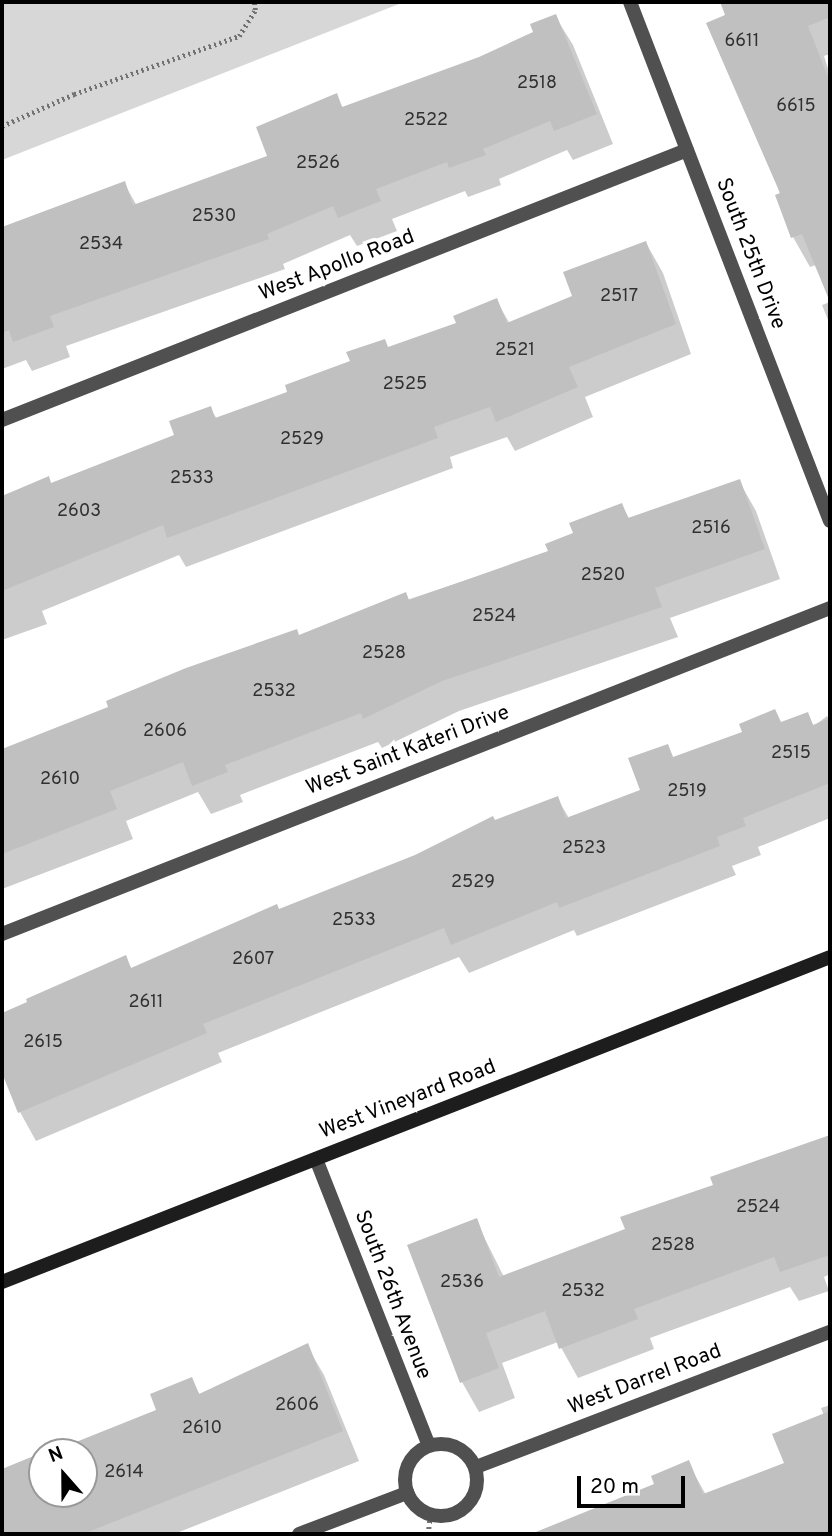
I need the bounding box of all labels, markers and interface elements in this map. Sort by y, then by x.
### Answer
house number: 6611 [725,31,759,53]
house number: 2518 [517,73,557,95]
house number: 6615 [776,96,816,118]
house number: 2522 [404,110,448,132]
house number: 2526 [296,153,340,175]
street label: South 25th Drive [710,175,790,333]
house number: 2530 [192,206,236,228]
street label: West Apollo Road [255,225,419,307]
house number: 2534 [79,234,123,256]
house number: 2517 [600,286,638,308]
house number: 2521 [495,340,535,362]
house number: 2525 [383,374,427,396]
house number: 2529 [280,429,324,451]
house number: 2533 [170,468,214,490]
house number: 2603 [57,501,101,523]
house number: 2516 [691,518,731,540]
house number: 2520 [581,565,625,587]
house number: 2524 [472,606,516,628]
house number: 2528 [362,643,406,665]
house number: 2532 [252,681,296,703]
street label: West Saint Kateri Drive [303,701,513,801]
house number: 2606 [143,721,187,743]
house number: 2515 [771,743,811,765]
house number: 2610 [40,769,80,791]
house number: 2519 [667,781,707,803]
house number: 2523 [562,838,606,860]
house number: 2529 [451,872,495,894]
house number: 2533 [332,910,376,932]
house number: 2607 [232,949,274,971]
house number: 2611 [128,992,164,1014]
house number: 2615 [23,1032,63,1054]
street label: West Vineyard Road [316,1055,500,1145]
house number: 2524 [736,1197,780,1219]
street label: South 26th Avenue [348,1207,436,1383]
house number: 2528 [651,1235,695,1257]
house number: 2536 [440,1272,484,1294]
house number: 2532 [561,1281,605,1303]
street label: West Darrel Road [565,1339,725,1421]
house number: 2606 [275,1395,319,1417]
house number: 2610 [182,1418,222,1440]
north arrow [28,1438,98,1508]
text: N [46,1442,67,1469]
house number: 2614 [104,1462,144,1484]
scale bar [580,1462,688,1506]
text: 20 m [590,1474,639,1501]

